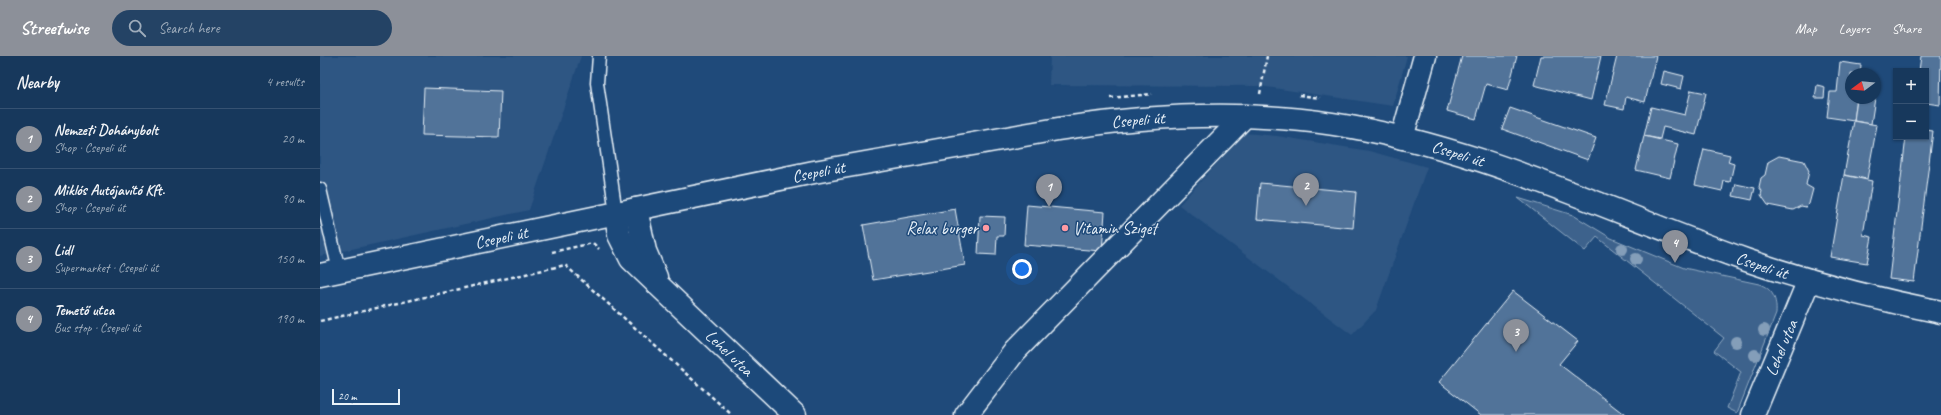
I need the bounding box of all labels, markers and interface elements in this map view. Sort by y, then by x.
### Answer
search box [112,10,392,46]
text: Streetwise [20,16,88,40]
icon: search [126,17,148,39]
text: Search here [158,19,220,38]
text: Map [1795,20,1817,37]
text: Layers [1839,20,1870,37]
text: Share [1892,20,1921,37]
north arrow [1845,68,1881,104]
map controls [1893,68,1929,140]
button: + [1893,68,1929,104]
text: Nearby [16,72,59,93]
text: 4 results [266,74,304,90]
button: − [1893,104,1929,140]
street label: Csepeli út [1110,107,1168,132]
text: Nemzeti Dohánybolt [54,121,158,140]
text: 1 [26,131,32,147]
text: 20 m [282,131,304,147]
street label: Csepeli út [1430,135,1489,172]
text: Shop · Csepeli út [54,140,126,156]
street label: Csepeli út [790,156,849,187]
pin: 2 [1293,173,1319,206]
pin: 1 [1036,174,1062,207]
text: Miklós Autójavító Kft. [54,181,165,200]
text: 2 [26,191,32,207]
text: 90 m [282,191,304,207]
text: Shop · Csepeli út [54,200,126,216]
place label: Relax burger [906,218,980,239]
place label: Vitamin Sziget [1073,218,1159,239]
street label: Csepeli út [473,221,532,253]
marker: Relax burger [981,223,991,233]
marker: Vitamin Sziget [1060,223,1070,233]
pin: 4 [1662,230,1688,263]
text: Lidl [54,241,72,260]
street label: Csepeli út [1733,247,1793,284]
text: 3 [26,251,32,267]
text: 150 m [276,251,304,267]
your location [1012,259,1032,279]
text: Supermarket · Csepeli út [54,260,159,276]
text: Temető utca [54,301,114,320]
text: 4 [26,311,32,327]
text: 190 m [276,311,304,327]
street label: Lehel utca [1760,315,1802,379]
pin: 3 [1503,319,1529,352]
text: Bus stop · Csepeli út [54,320,141,336]
street label: Lehel utca [701,325,759,382]
scale bar [332,387,400,406]
text: 20 m [338,389,357,403]

